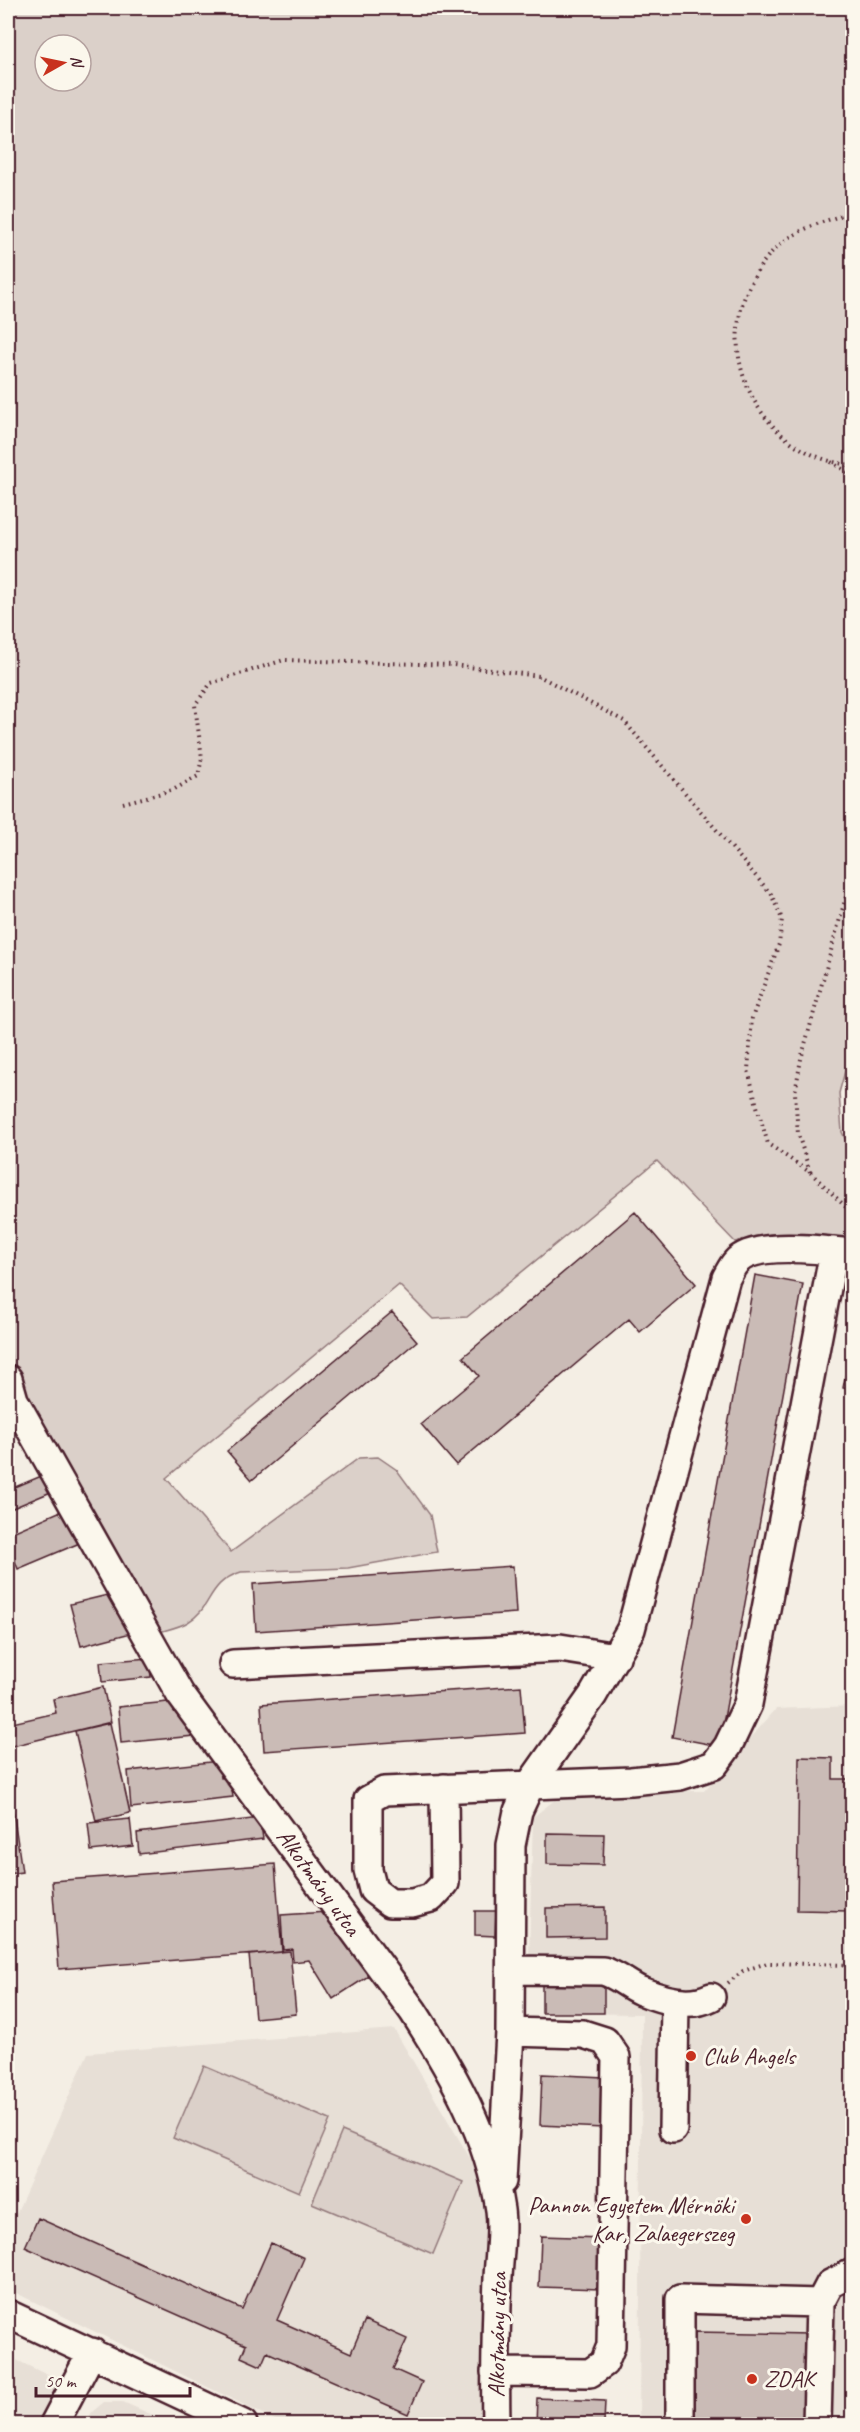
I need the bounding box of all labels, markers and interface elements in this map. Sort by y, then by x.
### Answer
north arrow [33,33,93,93]
text: N [66,54,88,70]
street label: Alkotmány utca [270,1823,369,1942]
place label: Club Angels [703,2041,797,2071]
marker: Club Angels [684,2049,698,2063]
place label: Pannon Egyetem Mérnöki Kar, Zalaegerszeg [528,2190,737,2248]
marker: Pannon Egyetem Mérnöki Kar, Zalaegerszeg [739,2212,753,2226]
street label: Alkotmány utca [481,2271,513,2398]
scale bar [36,2360,190,2398]
place label: ZDAK [764,2364,818,2394]
text: 50 m [45,2370,78,2392]
marker: ZDAK [745,2372,759,2386]

